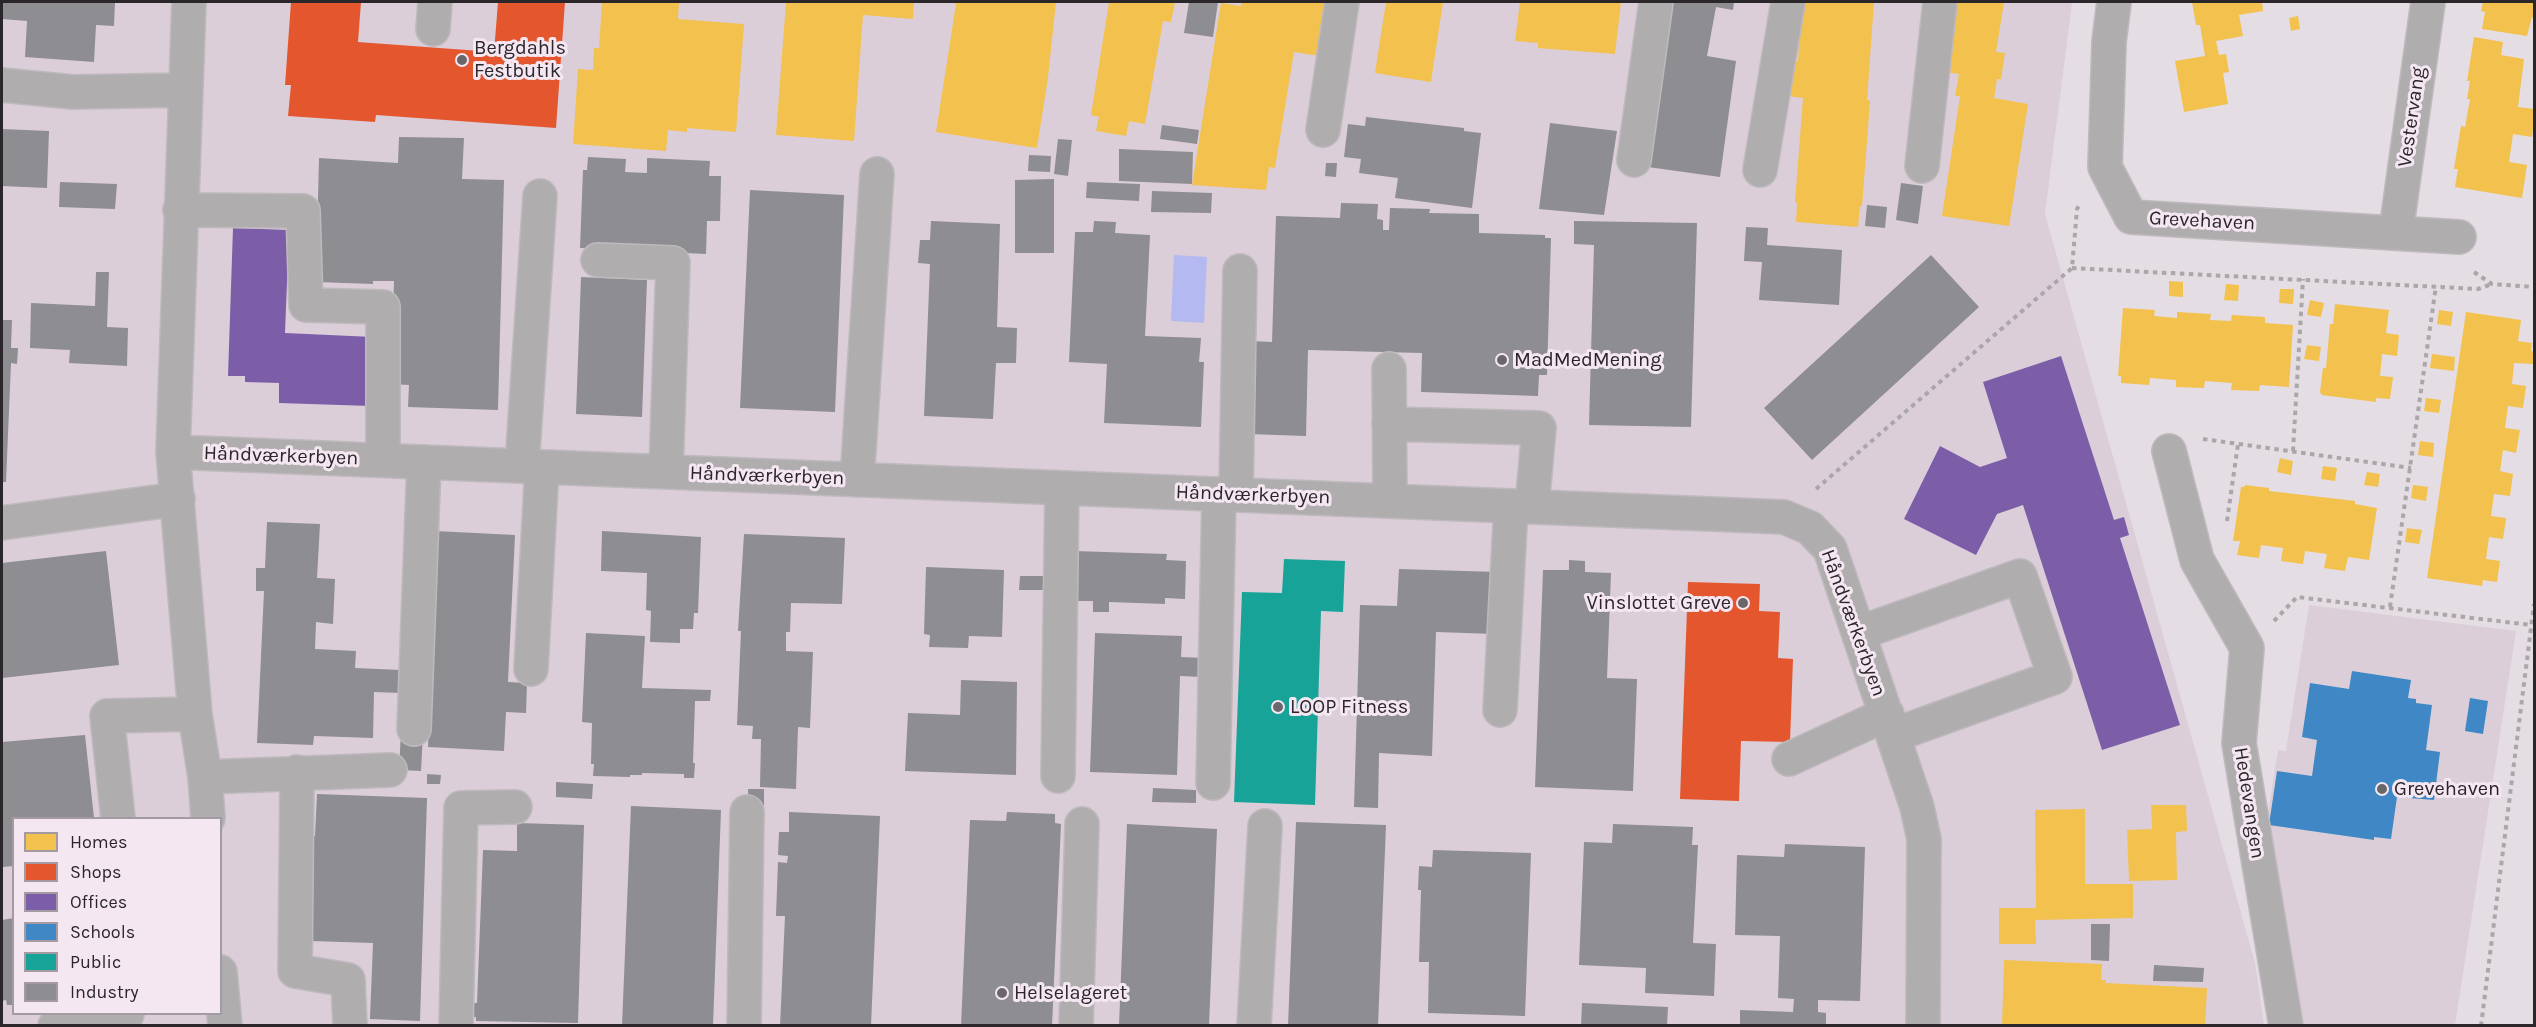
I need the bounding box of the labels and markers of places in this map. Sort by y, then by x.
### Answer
place label: Bergdahls Festbutik [474,36,566,83]
marker: Bergdahls Festbutik [455,53,469,67]
place label: MadMedMening [1514,348,1661,372]
marker: MadMedMening [1495,353,1509,367]
place label: Vinslottet Greve [1586,591,1731,615]
marker: Vinslottet Greve [1736,596,1750,610]
place label: LOOP Fitness [1290,695,1408,719]
marker: LOOP Fitness [1271,700,1285,714]
place label: Grevehaven [2394,777,2500,801]
marker: Grevehaven [2375,782,2389,796]
place label: Helselageret [1014,981,1127,1005]
marker: Helselageret [995,986,1009,1000]

